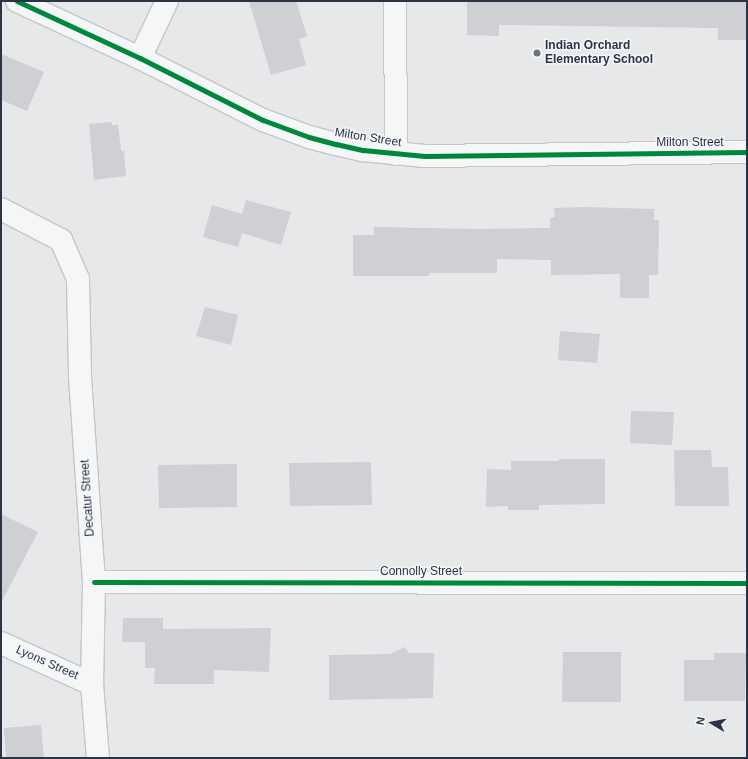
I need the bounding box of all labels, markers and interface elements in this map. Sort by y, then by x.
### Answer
place label: Indian Orchard Elementary School [545,39,653,67]
marker: Indian Orchard Elementary School [532,48,542,58]
street label: Milton Street [334,126,402,150]
street label: Milton Street [656,136,724,150]
street label: Decatur Street [78,459,98,537]
street label: Connolly Street [380,565,462,579]
street label: Lyons Street [14,643,80,683]
north arrow [692,703,732,743]
text: N [694,716,707,726]

